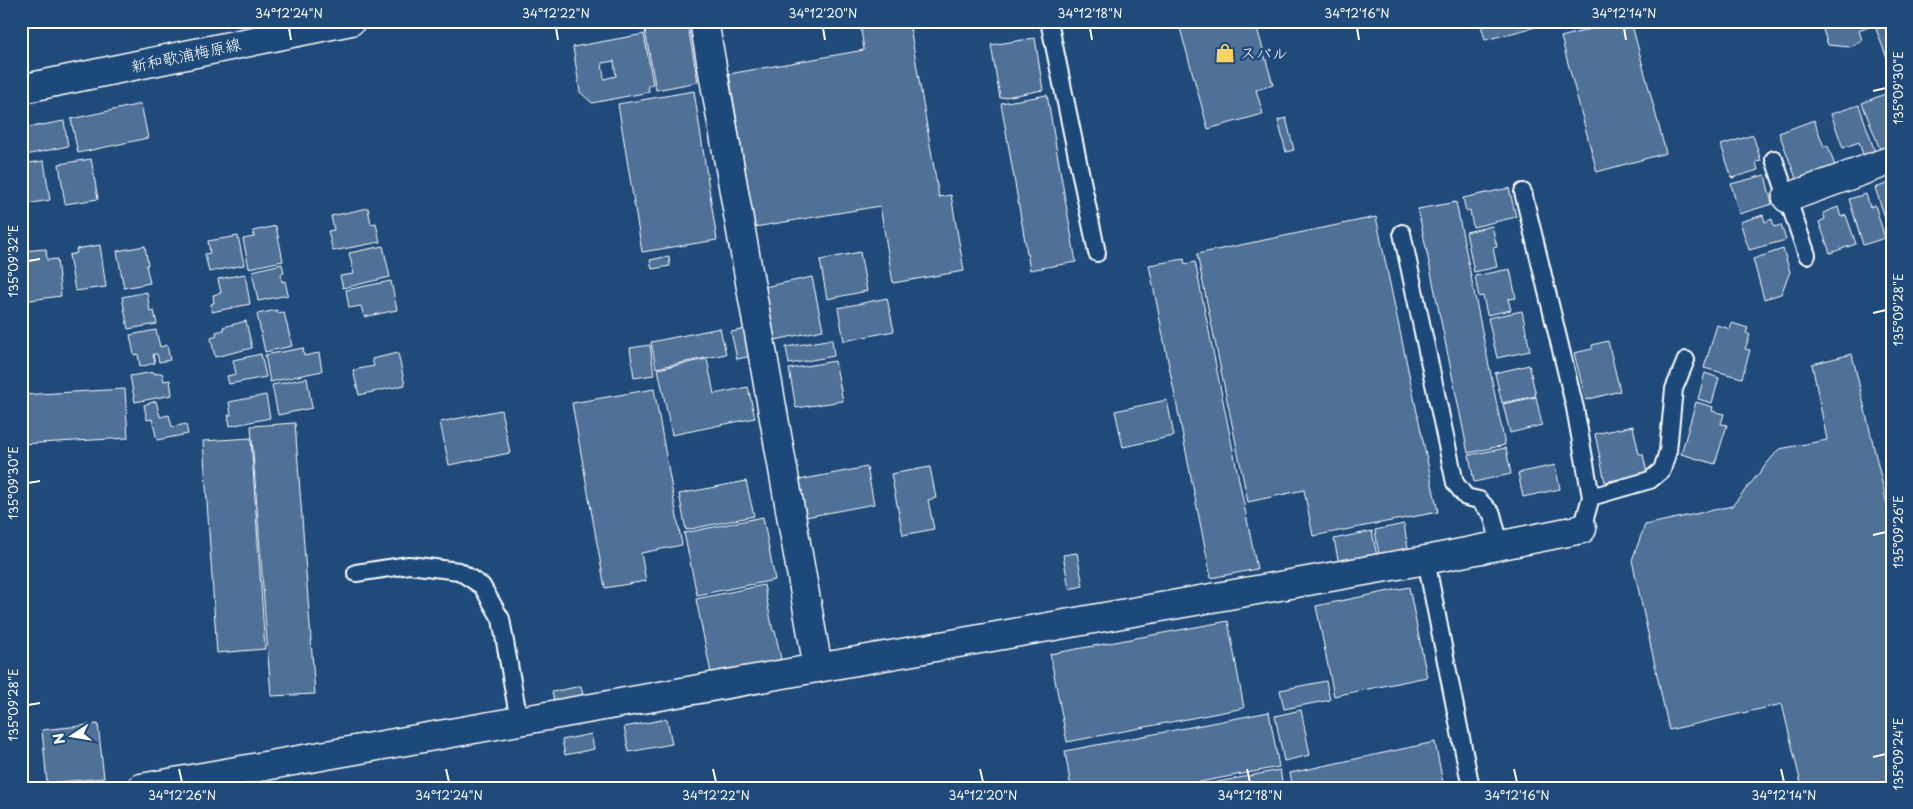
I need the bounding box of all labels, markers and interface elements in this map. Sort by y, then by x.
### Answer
text: 34°12'24"N [255,4,323,22]
text: 34°12'22"N [522,4,590,22]
text: 34°12'20"N [789,4,857,22]
text: 34°12'18"N [1058,4,1122,22]
text: 34°12'16"N [1324,4,1390,22]
text: 34°12'14"N [1592,4,1656,22]
street label: 新和歌浦梅原線 [129,31,243,77]
place label: スバル [1240,40,1288,64]
shop icon: スバル [1214,42,1236,64]
text: 135°09'30"E [1889,51,1907,125]
text: 135°09'32"E [4,225,22,297]
text: 135°09'28"E [1889,274,1907,346]
text: 135°09'30"E [4,446,22,520]
text: 135°09'26"E [1889,495,1907,569]
text: 135°09'28"E [4,669,22,741]
north arrow [48,712,98,762]
text: 135°09'24"E [1889,718,1907,790]
text: N [47,731,70,746]
text: 34°12'26"N [148,786,216,804]
text: 34°12'24"N [415,786,483,804]
text: 34°12'22"N [682,786,750,804]
text: 34°12'20"N [949,786,1017,804]
text: 34°12'18"N [1218,786,1282,804]
text: 34°12'16"N [1484,786,1550,804]
text: 34°12'14"N [1752,786,1816,804]

